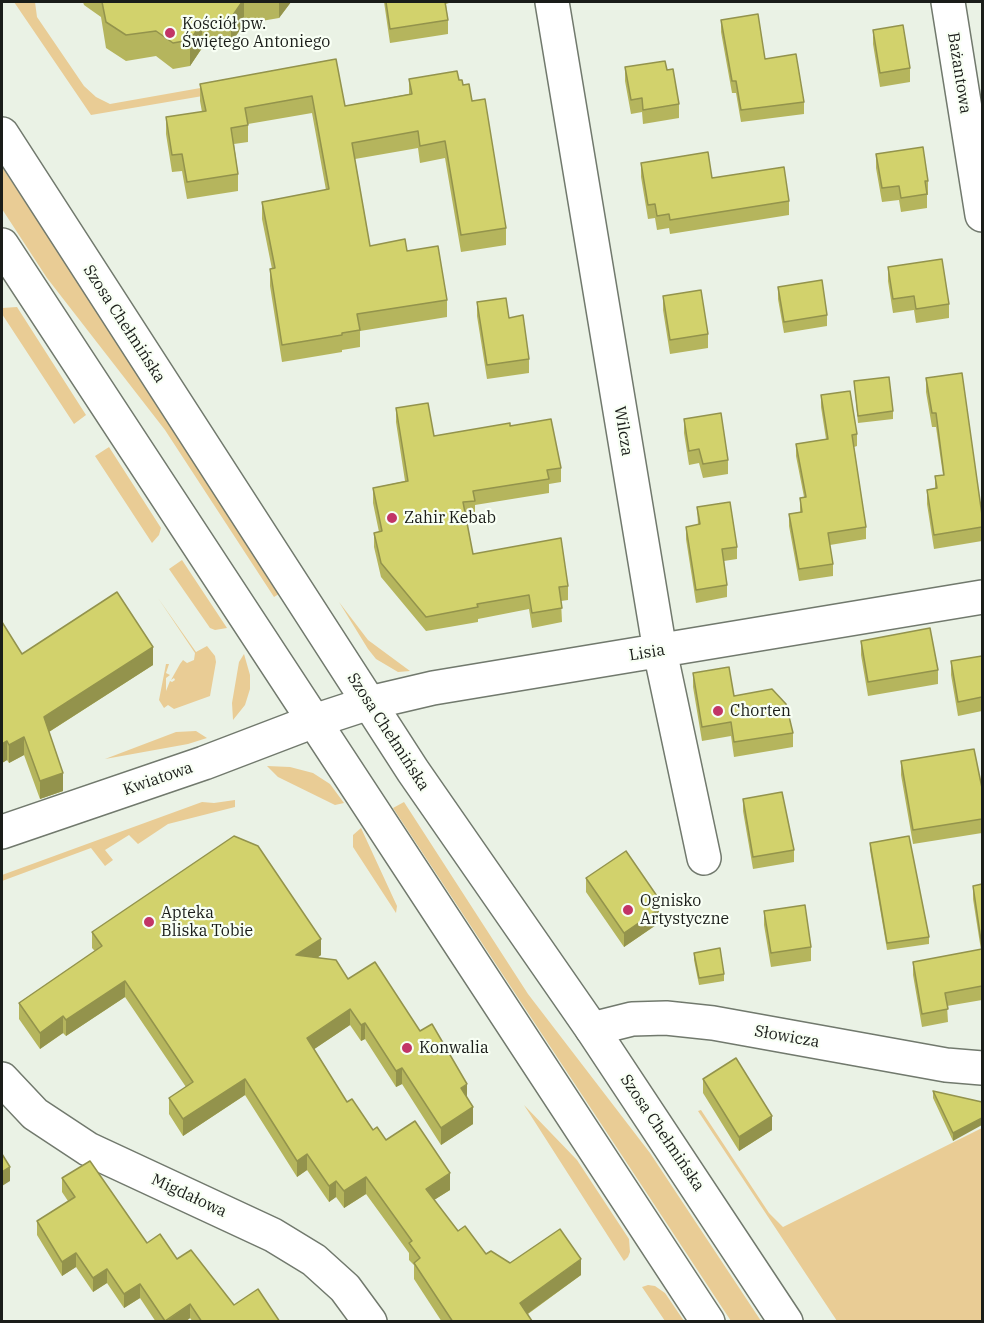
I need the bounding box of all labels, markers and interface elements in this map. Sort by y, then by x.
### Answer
place label: Kościół pw. Świętego Antoniego [182,14,330,52]
marker: Kościół pw. Świętego Antoniego [163,26,177,40]
street label: Bażantowa [943,31,975,115]
street label: Szosa Chełmińska [79,261,169,387]
street label: Wilcza [610,405,636,457]
place label: Zahir Kebab [404,508,496,528]
marker: Zahir Kebab [385,511,399,525]
street label: Lisia [628,641,666,665]
street label: Szosa Chełmińska [343,669,433,795]
place label: Chorten [730,701,791,721]
marker: Chorten [711,704,725,718]
street label: Kwiatowa [121,758,195,800]
place label: Ognisko Artystyczne [640,891,729,929]
place label: Apteka Bliska Tobie [161,903,253,941]
marker: Ognisko Artystyczne [621,903,635,917]
marker: Apteka Bliska Tobie [142,915,156,929]
street label: Słowicza [753,1022,821,1052]
place label: Konwalia [419,1038,489,1058]
marker: Konwalia [400,1041,414,1055]
street label: Szosa Chełmińska [616,1071,708,1195]
street label: Migdałowa [148,1170,230,1222]

